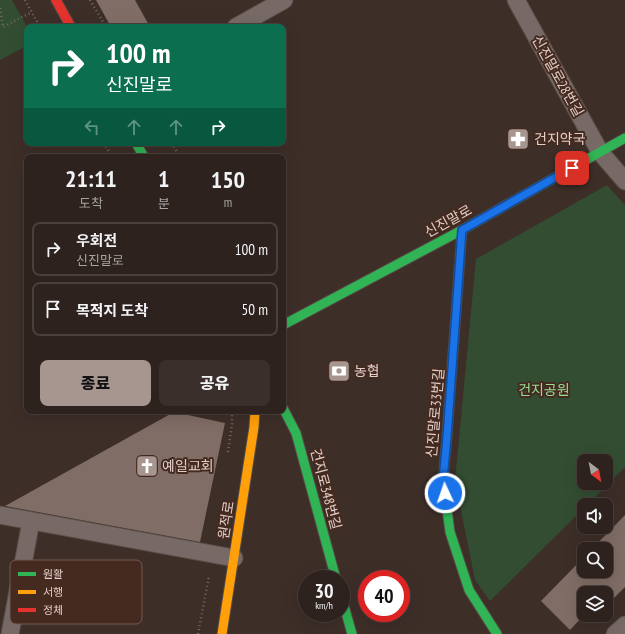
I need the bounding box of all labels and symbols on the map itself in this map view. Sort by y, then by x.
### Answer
street label: 신진말로28번길 [528,32,588,120]
pharmacy icon: 건지약국 [505,126,531,152]
place label: 건지약국 [534,130,586,148]
pin [555,151,589,185]
street label: 신진말로 [421,201,475,241]
bank icon: 농협 [326,358,352,384]
place label: 농협 [354,362,380,380]
street label: 신진말로33번길 [422,367,448,459]
park label: 건지공원 [518,381,570,399]
street label: 건지로348번길 [307,446,345,532]
church icon: 예일교회 [134,453,160,479]
north arrow [577,454,613,490]
place label: 예일교회 [162,457,214,475]
position arrow [424,472,466,514]
street label: 원적로 [214,499,238,540]
legend [10,560,142,624]
text: 원활 [43,567,63,581]
speed limit sign: 40 [358,570,410,622]
text: 서행 [43,585,63,599]
text: 정체 [43,603,63,617]

